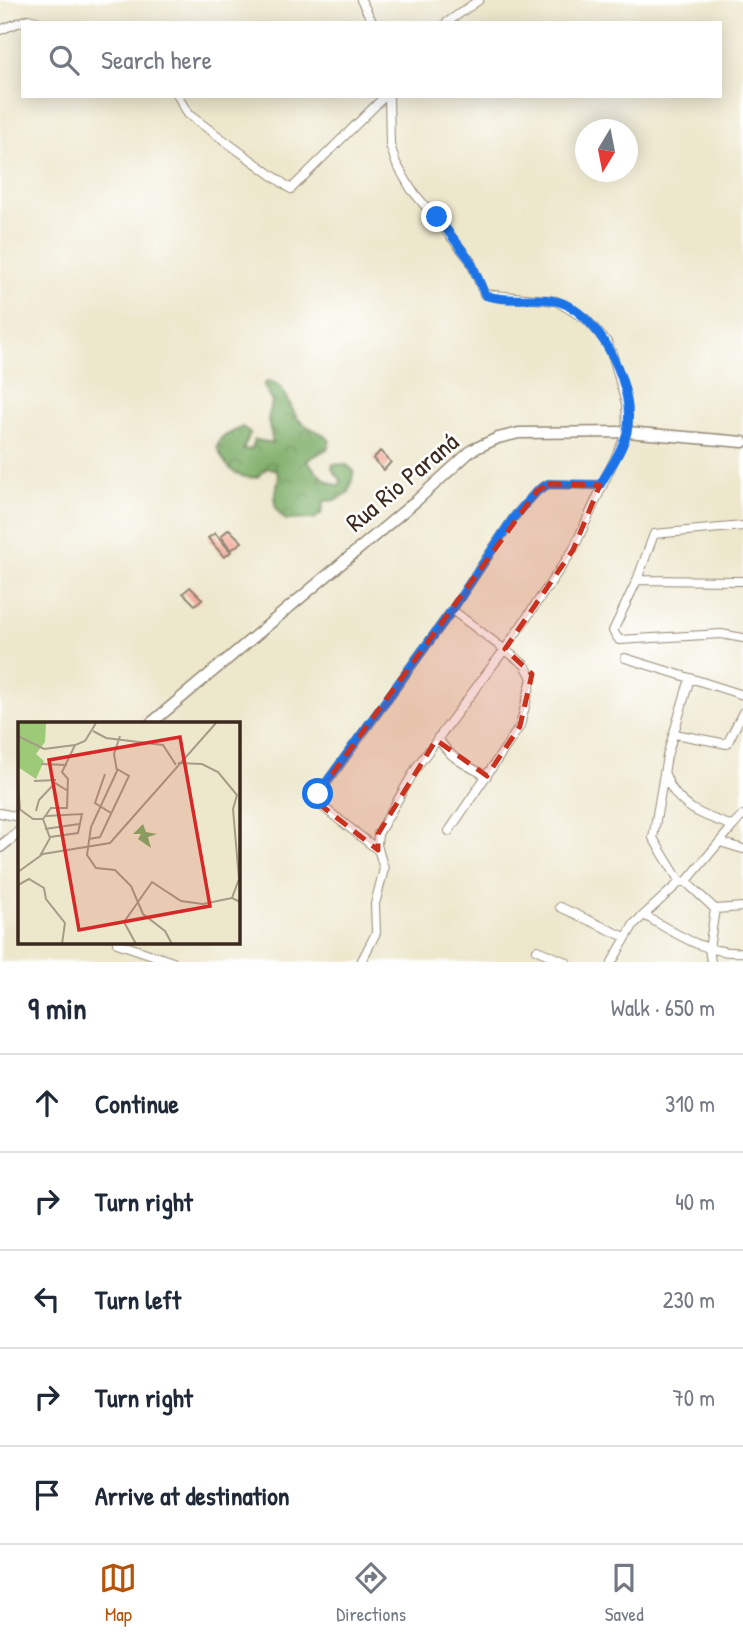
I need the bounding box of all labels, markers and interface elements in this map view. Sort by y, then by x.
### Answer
search box [21,21,722,98]
icon: search [45,41,83,79]
text: Search here [101,42,212,77]
north arrow [575,119,638,182]
route end [421,201,452,232]
street label: Rua Rio Paraná [338,424,466,539]
inset map [18,722,240,944]
route start [302,778,333,809]
text: 9 min [28,988,87,1028]
text: Walk · 650 m [611,992,715,1023]
icon: ahead [28,1084,66,1122]
text: Continue [95,1086,179,1121]
text: 310 m [665,1088,715,1119]
icon: right [28,1182,66,1220]
text: Turn right [95,1184,193,1219]
text: 40 m [675,1186,715,1217]
icon: left [28,1280,66,1318]
text: Turn left [95,1282,181,1317]
text: 230 m [663,1284,715,1315]
icon: right [28,1378,66,1416]
text: Turn right [95,1380,193,1415]
text: 70 m [672,1382,715,1413]
icon: arrive [28,1476,66,1514]
text: Arrive at destination [95,1478,290,1513]
tab: Map [99,1559,137,1627]
tab: Directions [336,1559,406,1627]
tab: Saved [605,1559,644,1627]

